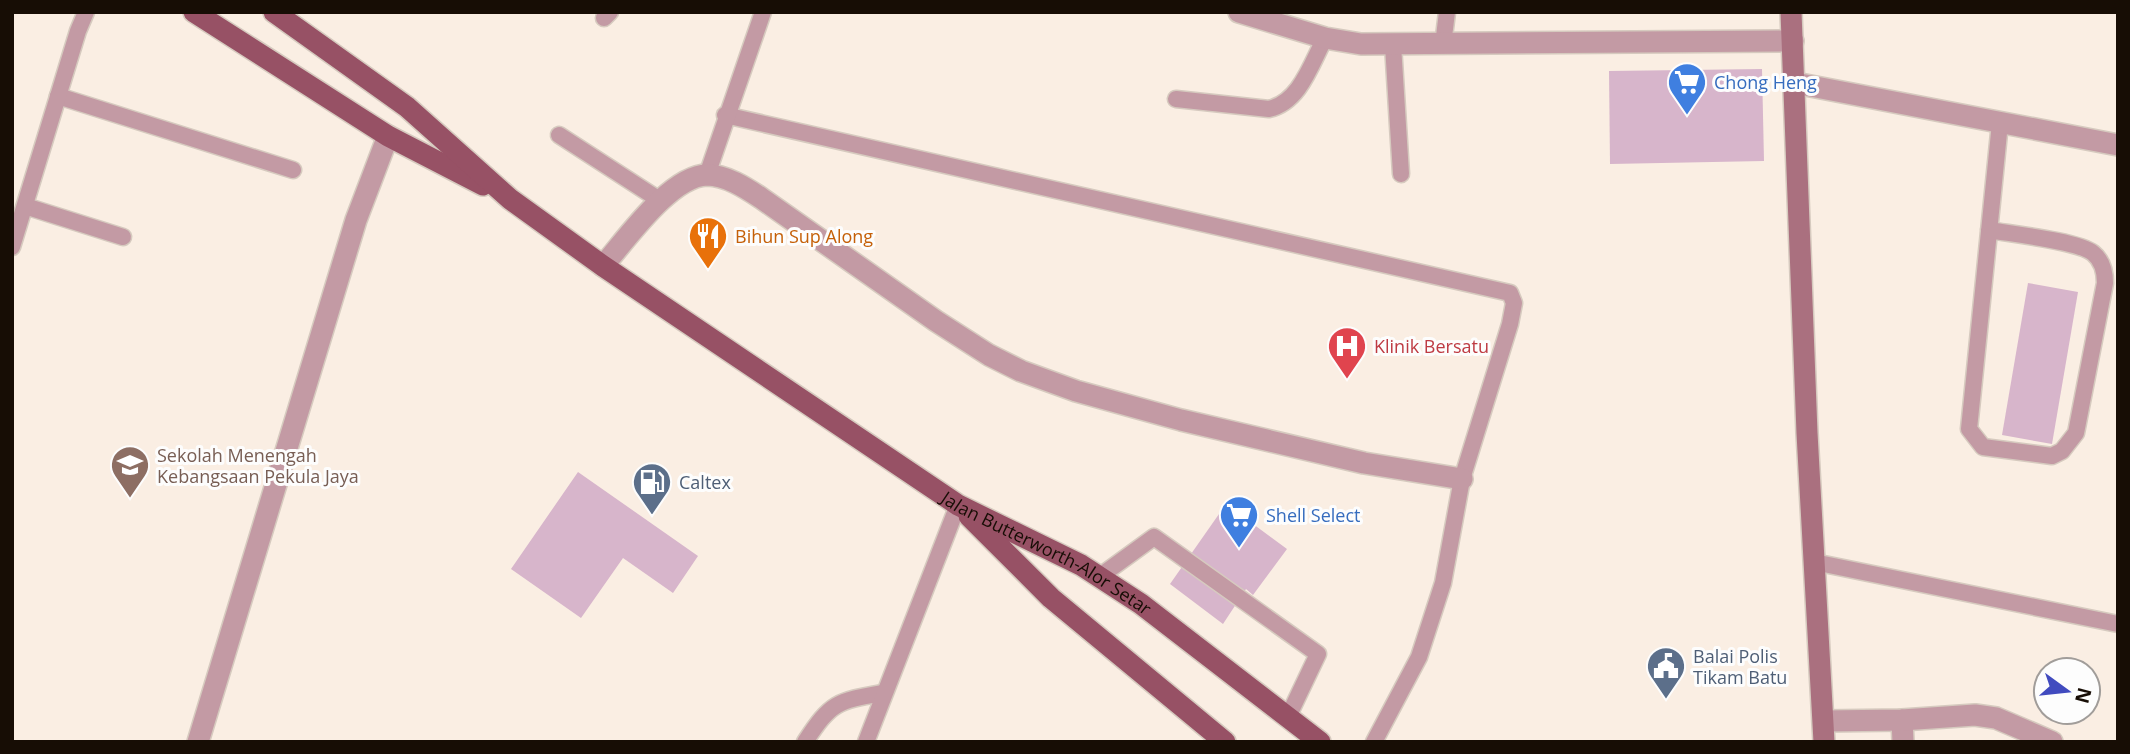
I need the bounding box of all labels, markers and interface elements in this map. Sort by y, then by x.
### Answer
supermarket icon: Chong Heng [1666,61,1708,116]
place label: Chong Heng [1714,70,1817,94]
restaurant icon: Bihun Sup Along [687,215,729,270]
place label: Bihun Sup Along [735,224,873,248]
hospital icon: Klinik Bersatu [1326,325,1368,380]
place label: Klinik Bersatu [1374,334,1489,358]
place label: Sekolah Menengah Kebangsaan Pekula Jaya [157,443,359,488]
school or university icon: Sekolah Menengah Kebangsaan Pekula Jaya [109,444,151,499]
fuel station icon: Caltex [631,461,673,516]
place label: Caltex [679,470,731,494]
street label: Jalan Butterworth-Alor Setar [935,484,1157,620]
supermarket icon: Shell Select [1218,494,1260,549]
place label: Shell Select [1266,503,1360,527]
place label: Balai Polis Tikam Batu [1693,644,1787,689]
public building icon: Balai Polis Tikam Batu [1645,645,1687,700]
north arrow [2032,656,2102,726]
text: N [2069,685,2098,706]

